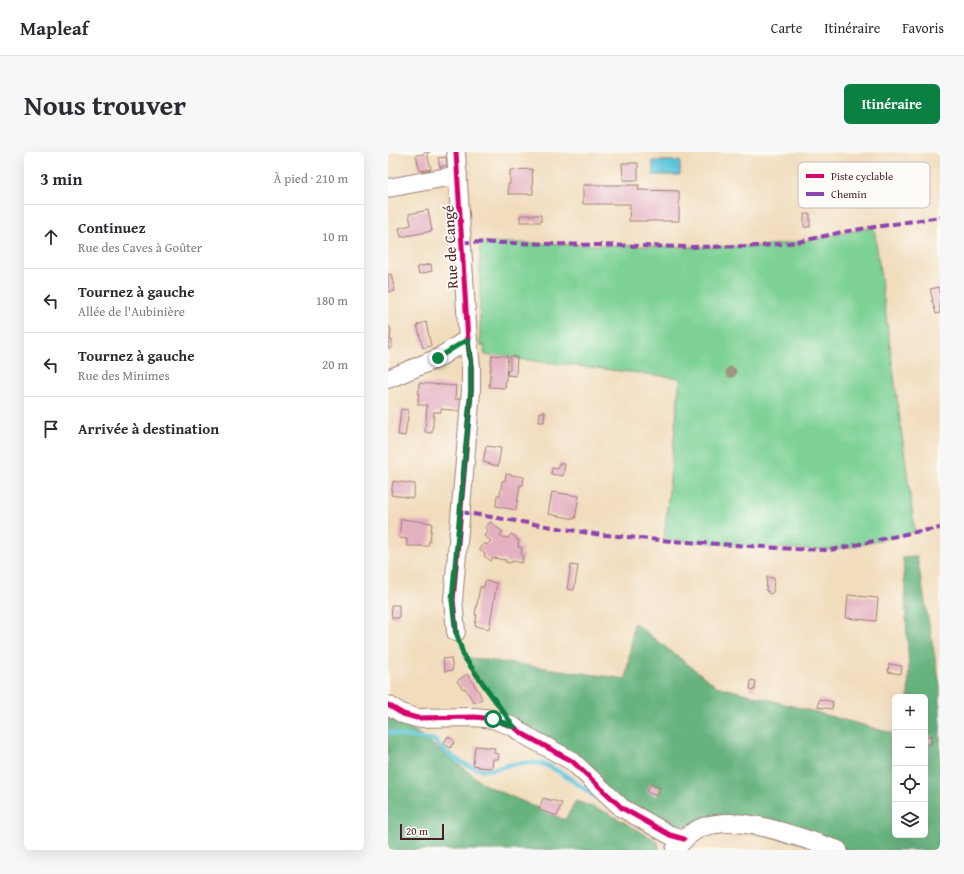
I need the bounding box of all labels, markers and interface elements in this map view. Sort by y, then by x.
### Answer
text: Mapleaf [20,14,89,42]
text: Carte [771,18,802,38]
text: Itinéraire [824,18,880,38]
text: Favoris [902,18,944,38]
text: Nous trouver [24,84,186,125]
button: Itinéraire [844,84,940,124]
legend [798,162,930,208]
text: 3 min [40,166,82,191]
text: Piste cyclable [831,168,893,184]
text: À pied · 210 m [273,169,348,188]
text: Chemin [831,186,867,202]
street label: Rue de Cangé [437,205,463,289]
text: Continuez [78,217,146,238]
icon: ahead [40,226,62,248]
text: 10 m [322,227,348,246]
text: Rue des Caves à Goûter [78,238,202,257]
text: Tournez à gauche [78,281,195,302]
icon: left [40,290,62,312]
text: 180 m [316,291,348,310]
text: Allée de l'Aubinière [78,302,185,321]
text: Tournez à gauche [78,345,195,366]
route end [429,349,447,367]
icon: left [40,354,62,376]
text: 20 m [322,355,348,374]
text: Rue des Minimes [78,366,170,385]
icon: arrive [40,418,62,440]
text: Arrivée à destination [78,418,219,439]
map controls [892,694,928,838]
button: + [892,694,928,730]
route start [484,710,502,728]
button: − [892,730,928,766]
button: locate [892,766,928,802]
button: layers [892,802,928,838]
scale bar [400,822,444,841]
text: 20 m [406,823,428,839]

